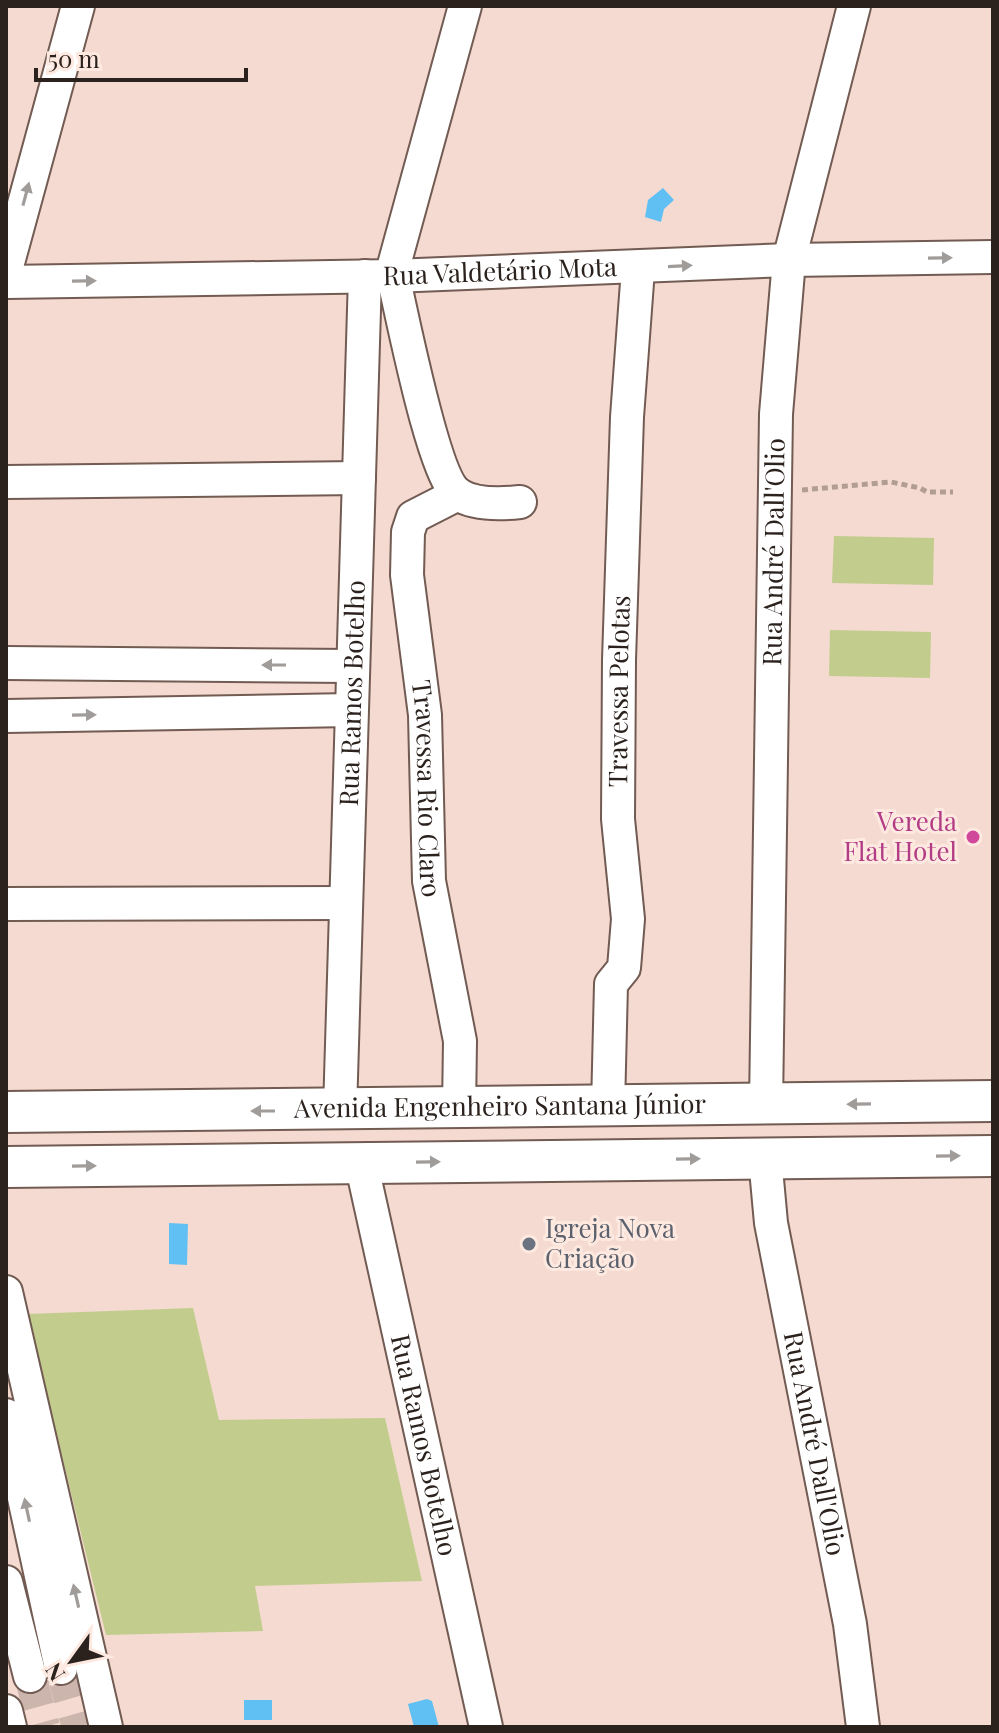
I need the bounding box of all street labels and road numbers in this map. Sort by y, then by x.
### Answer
street label: Rua Valdetário Mota [383,248,618,292]
street label: Rua André Dall'Olio [753,438,792,666]
street label: Rua Ramos Botelho [330,580,372,807]
street label: Travessa Pelotas [599,595,637,787]
street label: Travessa Rio Claro [405,678,451,900]
street label: Avenida Engenheiro Santana Júnior [293,1085,707,1125]
street label: Rua André Dall'Olio [777,1328,855,1558]
street label: Rua Ramos Botelho [384,1331,467,1559]

